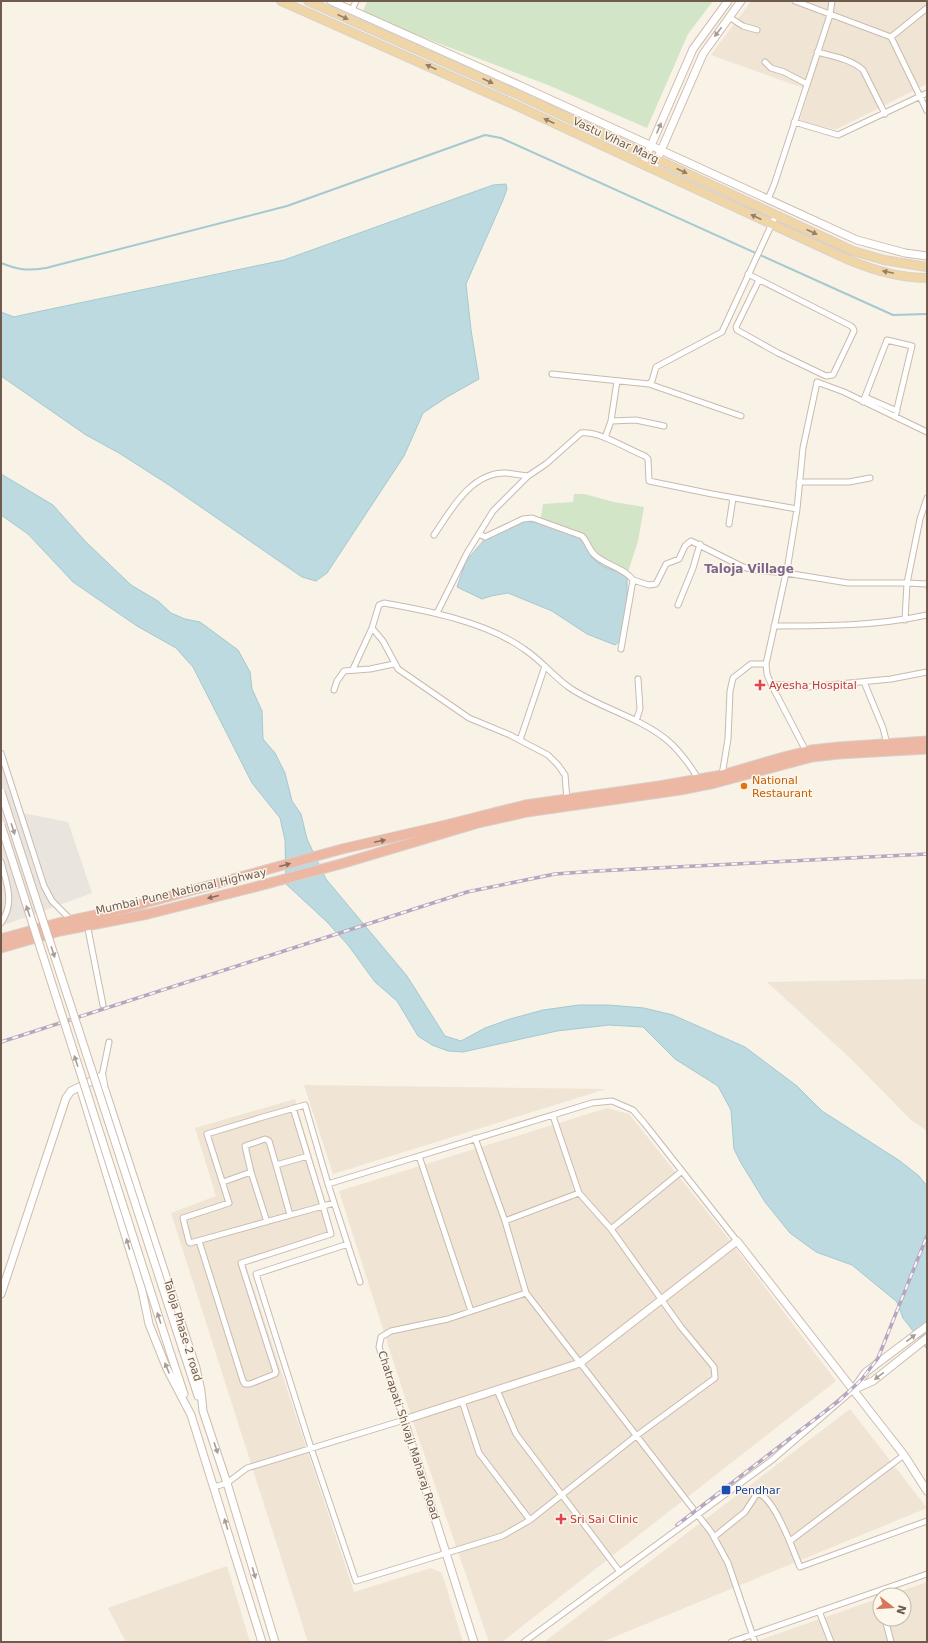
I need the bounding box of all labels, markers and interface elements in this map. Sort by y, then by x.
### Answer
one-way arrow [338,14,349,20]
one-way arrow [714,27,722,38]
one-way arrow [425,64,436,70]
one-way arrow [482,78,493,84]
street label: Vastu Vihar Marg [571,115,661,166]
one-way arrow [544,118,555,124]
one-way arrow [656,122,662,134]
one-way arrow [676,168,688,174]
one-way arrow [750,214,761,220]
one-way arrow [807,229,818,235]
one-way arrow [882,269,895,275]
district label: Taloja Village [704,562,794,576]
marker: Ayesha Hospital [754,679,766,691]
place label: Ayesha Hospital [769,679,857,692]
place label: National Restaurant [752,774,813,800]
marker: National Restaurant [739,781,749,791]
one-way arrow [10,823,16,835]
one-way arrow [374,837,386,843]
one-way arrow [279,861,291,867]
street label: Mumbai Pune National Highway [94,865,268,918]
one-way arrow [207,895,219,901]
one-way arrow [25,904,31,916]
one-way arrow [51,947,57,959]
one-way arrow [73,1055,79,1067]
one-way arrow [125,1238,131,1250]
street label: Taloja Phase 2 road [160,1276,204,1383]
one-way arrow [156,1312,162,1324]
one-way arrow [906,1333,917,1342]
street label: Chatrapati Shivaji Maharaj Road [375,1349,442,1521]
one-way arrow [164,1362,170,1374]
one-way arrow [873,1372,884,1380]
one-way arrow [213,1443,219,1455]
marker: Pendhar [720,1484,732,1496]
place label: Pendhar [735,1484,781,1497]
marker: Sri Sai Clinic [555,1513,567,1525]
place label: Sri Sai Clinic [570,1513,638,1526]
one-way arrow [223,1518,229,1530]
one-way arrow [251,1567,257,1579]
north arrow [872,1587,912,1627]
text: N [894,1603,909,1616]

